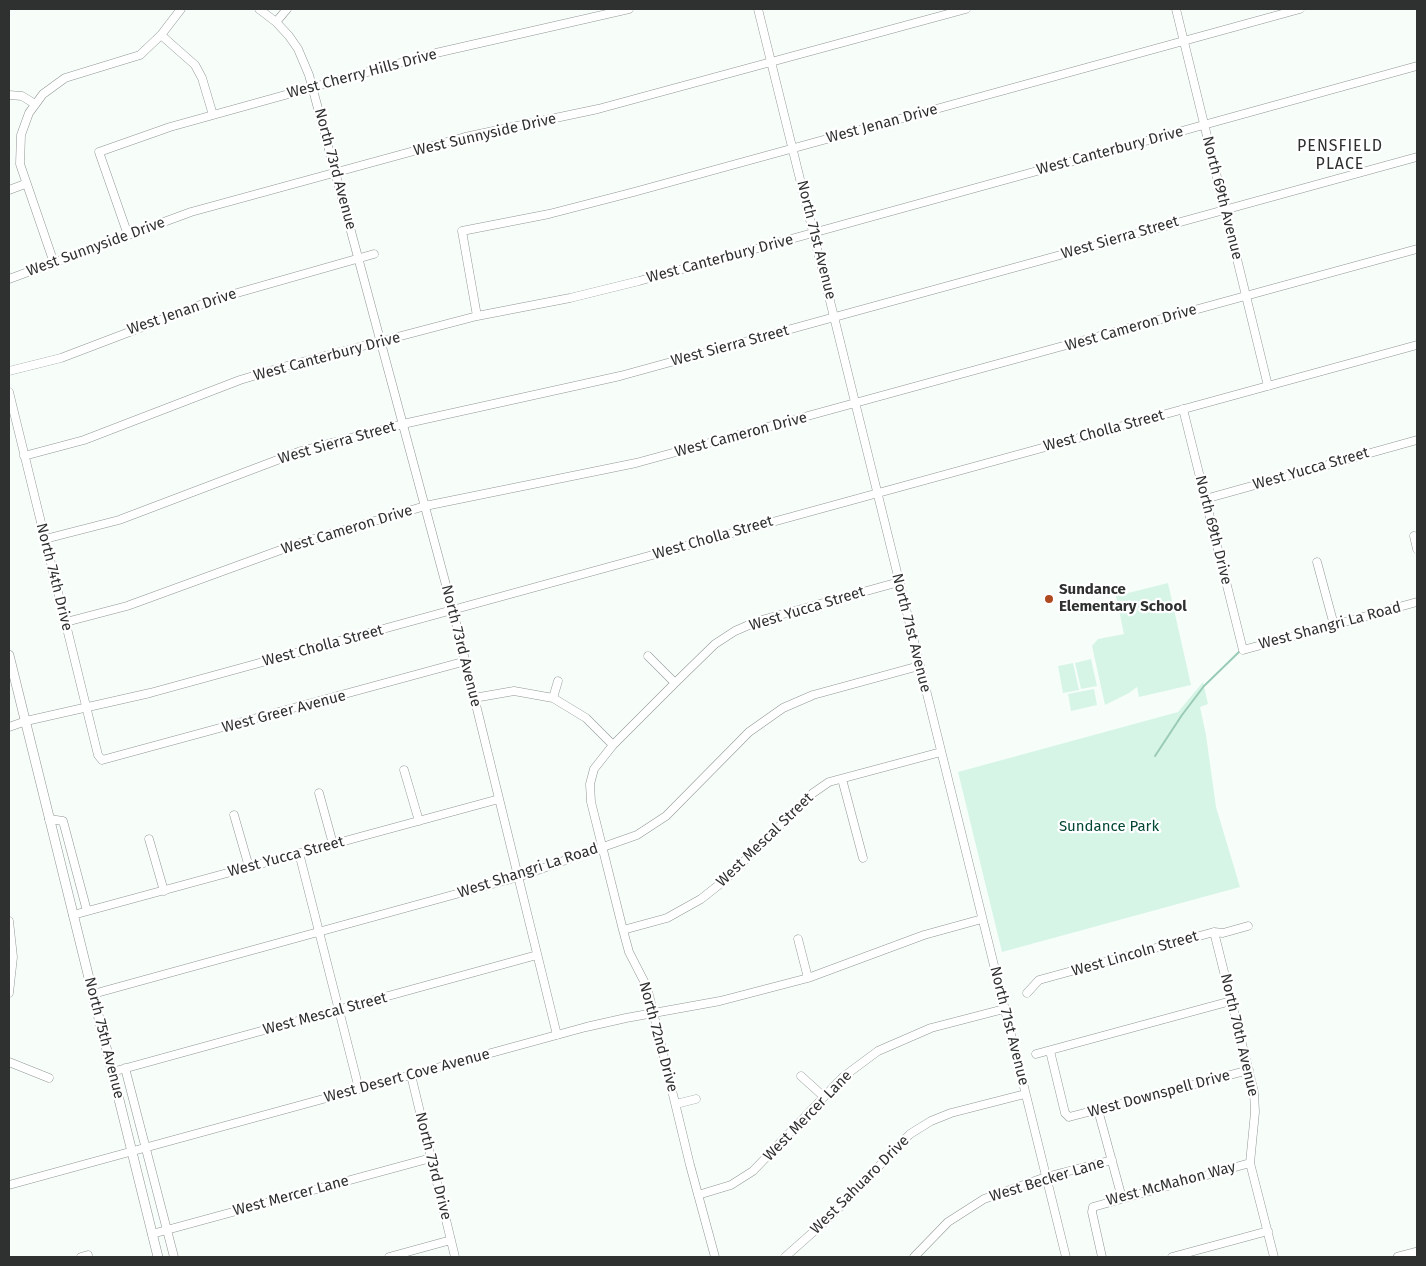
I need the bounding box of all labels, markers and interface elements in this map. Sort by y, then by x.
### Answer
street label: West Cherry Hills Drive [285,45,439,103]
street label: West Jenan Drive [824,100,940,148]
street label: North 73rd Avenue [310,106,360,232]
street label: West Sunnyside Drive [412,110,558,160]
street label: West Canterbury Drive [1035,123,1185,179]
street label: North 69th Avenue [1198,134,1246,262]
district label: PENSFIELD PLACE [1296,137,1384,175]
street label: North 71st Avenue [793,179,839,301]
street label: West Sierra Street [1059,213,1181,263]
street label: West Sunnyside Drive [24,214,168,280]
street label: West Canterbury Drive [645,231,795,287]
street label: West Jenan Drive [125,285,239,339]
street label: West Cameron Drive [1063,301,1199,355]
street label: West Sierra Street [669,322,791,370]
street label: West Canterbury Drive [252,329,402,385]
street label: West Cholla Street [1042,406,1166,456]
street label: West Cameron Drive [673,409,809,461]
street label: West Sierra Street [276,418,398,468]
street label: West Yucca Street [1251,444,1371,494]
street label: North 69th Drive [1191,473,1235,587]
street label: West Cameron Drive [279,501,415,559]
street label: West Cholla Street [651,512,775,564]
street label: North 74th Drive [32,521,76,633]
street label: North 71st Avenue [888,572,934,694]
place label: Sundance Elementary School [1059,581,1187,616]
street label: North 73rd Avenue [437,583,485,709]
street label: West Yucca Street [747,583,867,635]
marker: Sundance Elementary School [1043,593,1055,605]
street label: West Shangri La Road [1257,598,1403,654]
street label: West Cholla Street [261,621,385,671]
street label: West Greer Avenue [220,687,348,737]
street label: West Mescal Street [713,789,817,891]
park label: Sundance Park [1059,818,1159,836]
street label: West Yucca Street [226,833,346,881]
street label: West Shangri La Road [456,840,600,902]
street label: West Lincoln Street [1070,927,1200,981]
street label: North 71st Avenue [986,965,1032,1087]
street label: North 70th Avenue [1216,972,1262,1098]
street label: North 75th Avenue [80,975,128,1101]
street label: North 72nd Drive [635,980,681,1094]
street label: West Mescal Street [261,989,389,1039]
street label: West Desert Cove Avenue [322,1045,492,1107]
street label: West Downspell Drive [1086,1066,1232,1122]
street label: West Mercer Lane [760,1067,856,1165]
street label: North 73rd Drive [411,1110,455,1222]
street label: West Sahuaro Drive [807,1132,913,1238]
street label: West Becker Lane [987,1154,1107,1206]
street label: West McMahon Way [1104,1158,1238,1210]
street label: West Mercer Lane [231,1172,351,1220]

